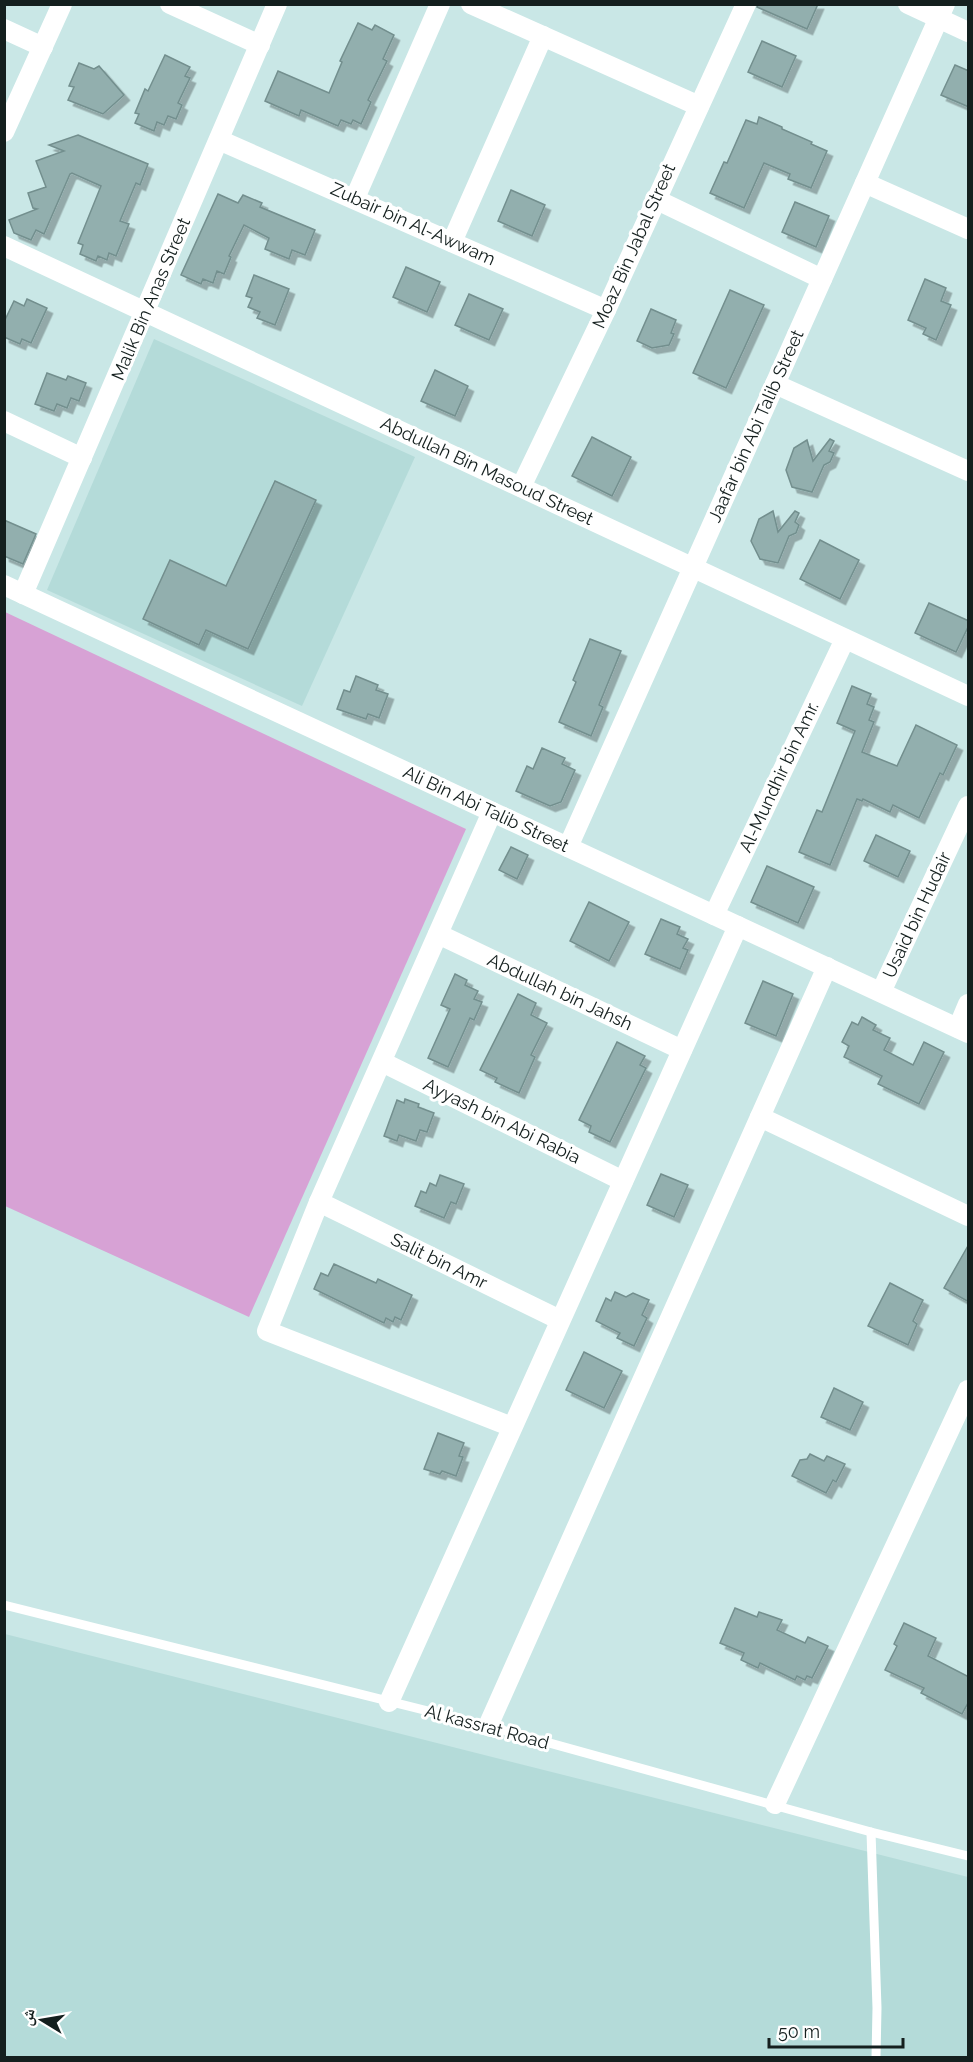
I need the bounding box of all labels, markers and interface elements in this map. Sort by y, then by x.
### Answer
street label: Moaz Bin Jabal Street [588,160,679,331]
street label: Zubair bin Al-Awwam [328,178,499,269]
street label: Malik Bin Anas Street [107,214,194,383]
street label: Jaafar bin Abi Talib Street [704,326,808,525]
street label: Abdullah Bin Masoud Street [378,412,597,529]
street label: Al-Mundhir bin Amr. [734,698,823,855]
street label: Ali Bin Abi Talib Street [400,761,572,856]
street label: Usaid bin Hudair [878,848,955,981]
street label: Abdullah bin Jahsh [484,949,636,1034]
street label: Ayyash bin Abi Rabia [420,1073,584,1168]
street label: Salit bin Amr [388,1228,492,1293]
street label: Al kassrat Road [423,1700,551,1753]
north arrow [12,1990,72,2050]
text: ش [17,2007,39,2027]
scale bar [769,2011,902,2049]
text: 50 m [778,2021,820,2042]

